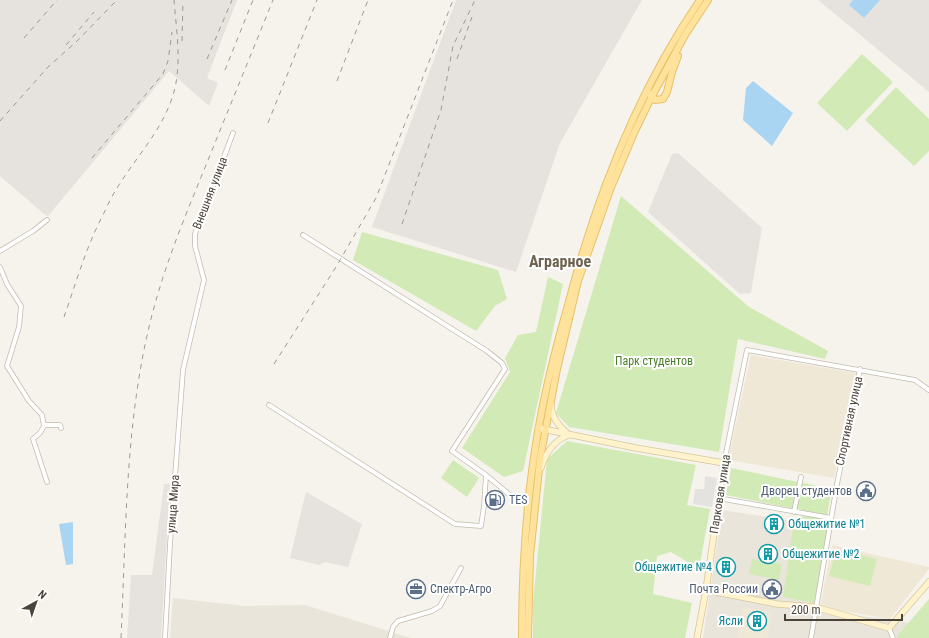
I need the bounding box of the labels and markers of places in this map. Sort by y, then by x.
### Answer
public building icon: Дворец студентов [855,480,877,502]
place label: Дворец студентов [761,484,852,498]
fuel station icon: TES [484,489,506,511]
place label: TES [509,493,527,507]
building icon: Общежитие №1 [763,513,785,535]
place label: Общежитие №1 [788,517,866,531]
building icon: Общежитие №2 [757,543,779,565]
place label: Общежитие №2 [782,547,860,561]
building icon: Общежитие №4 [715,556,737,578]
place label: Общежитие №4 [634,560,712,574]
office icon: Спектр-Агро [405,578,427,600]
public building icon: Почта России [761,578,783,600]
place label: Спектр-Агро [430,582,492,596]
place label: Почта России [689,582,758,596]
building icon: Ясли [746,610,768,632]
place label: Ясли [718,614,743,628]

